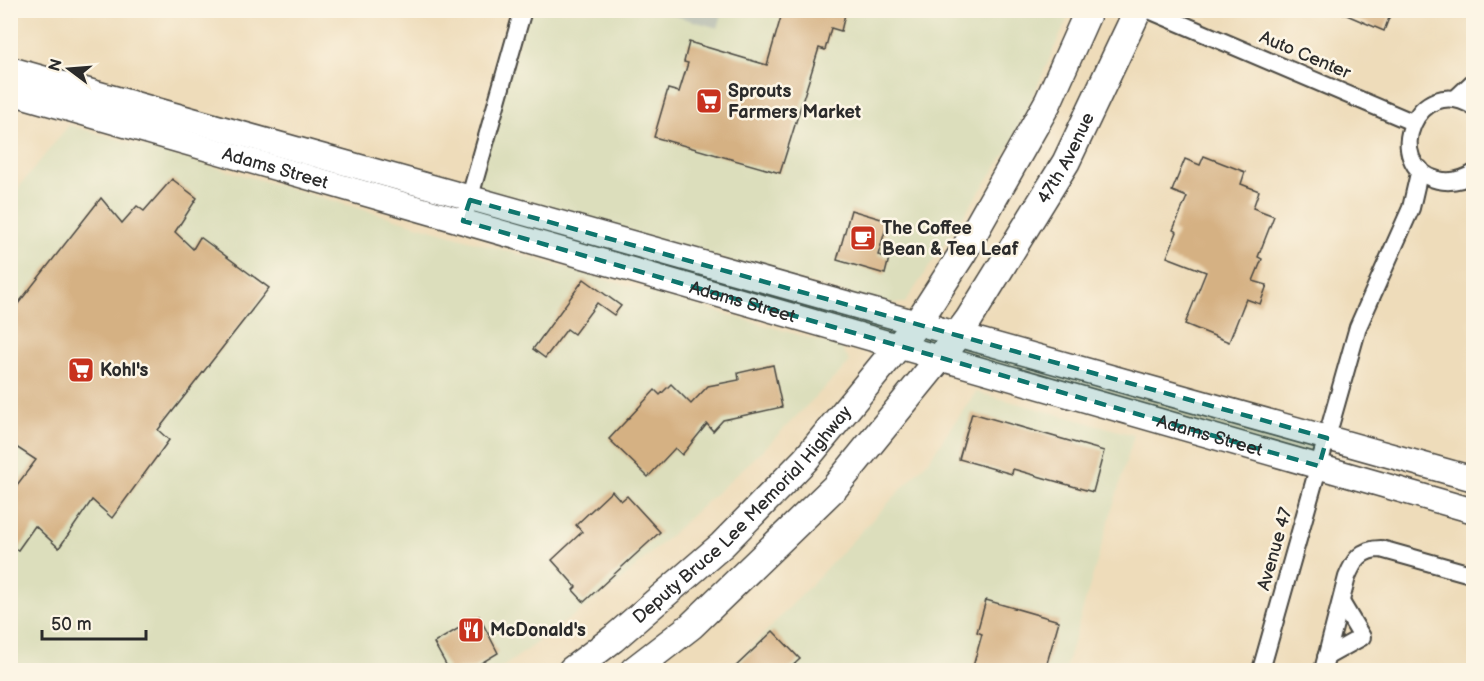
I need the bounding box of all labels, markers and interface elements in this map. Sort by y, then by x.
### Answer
street label: Auto Center [1256,26,1354,84]
north arrow [39,39,99,99]
text: N [45,57,67,74]
place label: Sprouts Farmers Market [728,81,861,123]
supermarket icon: Sprouts Farmers Market [694,86,724,116]
street label: 47th Avenue [1032,109,1099,207]
street label: Adams Street [220,143,331,193]
place label: The Coffee Bean & Tea Leaf [882,218,1019,260]
cafe icon: The Coffee Bean & Tea Leaf [848,223,878,253]
street label: Adams Street [687,277,798,327]
supermarket icon: Kohl's [66,355,96,385]
place label: Kohl's [100,360,148,381]
street label: Deputy Bruce Lee Memorial Highway [628,401,856,628]
street label: Adams Street [1155,410,1266,461]
street label: Avenue 47 [1253,505,1297,593]
scale bar [42,603,146,641]
text: 50 m [51,614,92,635]
restaurant icon: McDonald's [456,615,486,645]
place label: McDonald's [490,620,586,641]

